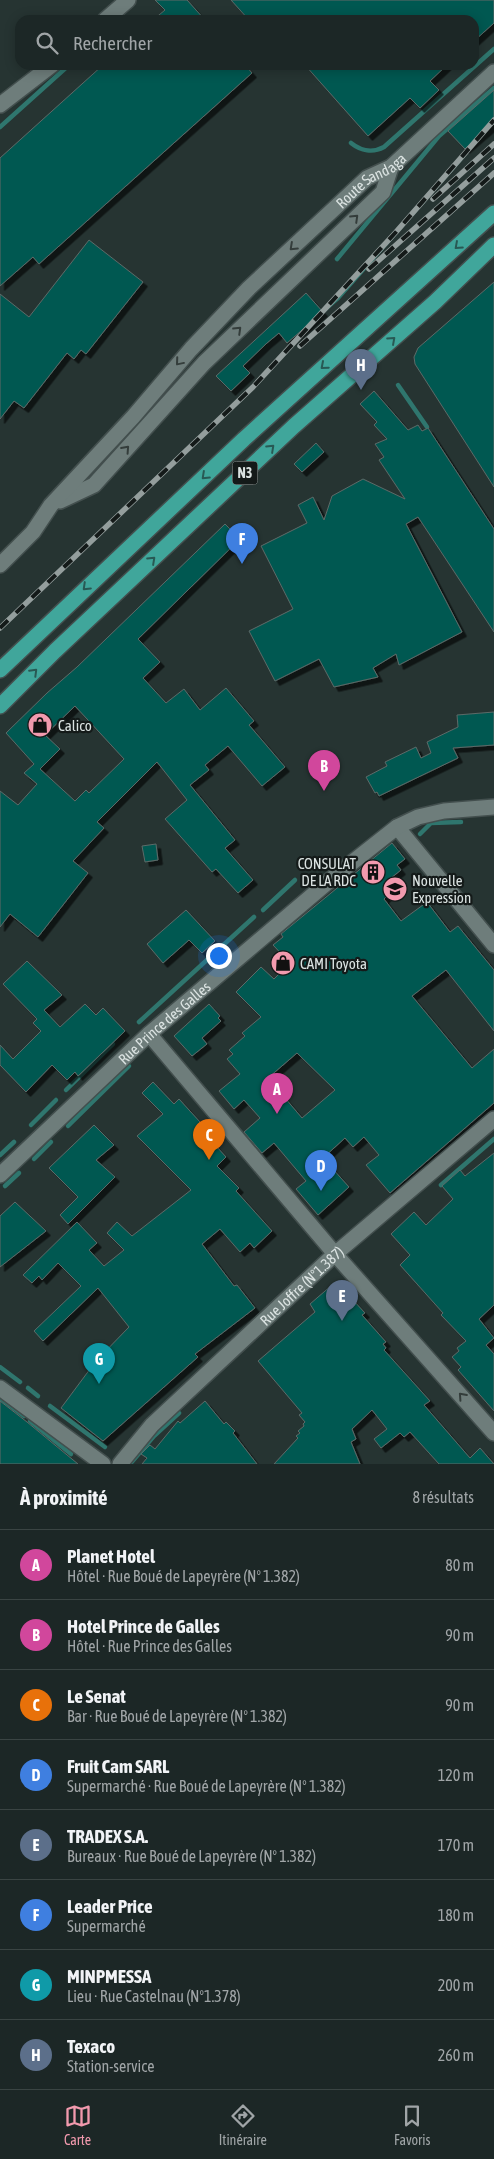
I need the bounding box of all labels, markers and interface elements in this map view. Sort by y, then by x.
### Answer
search box [15,15,479,70]
icon: search [33,29,61,57]
text: Rechercher [73,32,152,54]
street label: Route Sandaga [332,149,409,211]
one-way arrow [349,215,358,224]
one-way arrow [454,240,463,249]
one-way arrow [290,241,299,250]
one-way arrow [232,327,241,336]
one-way arrow [386,337,395,346]
pin: H [345,349,377,390]
one-way arrow [177,356,185,365]
one-way arrow [321,360,330,369]
one-way arrow [120,445,129,454]
one-way arrow [265,445,274,454]
road number: N3 [232,462,258,484]
one-way arrow [201,470,210,479]
pin: F [226,523,258,564]
one-way arrow [147,557,156,566]
one-way arrow [83,582,92,591]
one-way arrow [29,668,38,677]
shop icon: Calico [27,712,53,738]
place label: Calico [58,717,92,734]
pin: B [308,750,340,791]
place label: CONSULAT DE LA RDC [298,855,356,889]
building icon: CONSULAT DE LA RDC [360,859,386,885]
place label: Nouvelle Expression [412,872,471,906]
school or university icon: Nouvelle Expression [382,876,408,902]
your location [206,943,232,969]
shop icon: CAMI Toyota [270,950,296,976]
place label: CAMI Toyota [300,955,367,972]
street label: Rue Prince des Galles [114,978,213,1067]
pin: A [261,1073,293,1114]
pin: C [193,1119,225,1160]
pin: D [305,1150,337,1191]
street label: Rue Joffre (N°1.387) [256,1242,347,1328]
pin: E [326,1280,358,1321]
pin: G [83,1343,115,1384]
one-way arrow [458,1393,467,1402]
text: À proximité [20,1485,108,1509]
text: 8 résultats [412,1488,474,1506]
text: Planet Hotel [67,1545,155,1567]
text: A [32,1556,40,1574]
text: 80 m [445,1556,474,1574]
text: Hôtel · Rue Boué de Lapeyrère (N° 1.382) [67,1567,300,1585]
text: Hotel Prince de Galles [67,1615,220,1637]
text: B [32,1626,40,1644]
text: 90 m [445,1626,474,1644]
text: Hôtel · Rue Prince des Galles [67,1637,232,1655]
text: Le Senat [67,1685,126,1707]
text: C [32,1696,40,1714]
text: 90 m [445,1696,474,1714]
text: Bar · Rue Boué de Lapeyrère (N° 1.382) [67,1707,287,1725]
text: Fruit Cam SARL [67,1755,169,1777]
text: D [32,1766,40,1784]
text: 120 m [438,1766,474,1784]
text: Supermarché · Rue Boué de Lapeyrère (N° 1.382) [67,1777,346,1795]
text: TRADEX S.A. [67,1825,148,1847]
text: E [33,1836,39,1854]
text: 170 m [438,1836,474,1854]
text: Bureaux · Rue Boué de Lapeyrère (N° 1.382) [67,1847,316,1865]
text: Leader Price [67,1895,153,1917]
text: F [33,1906,39,1924]
text: 180 m [438,1906,474,1924]
text: Supermarché [67,1917,146,1935]
text: MINPMESSA [67,1965,151,1987]
text: G [32,1976,40,1994]
text: 200 m [438,1976,474,1994]
text: Lieu · Rue Castelnau (N°1.378) [67,1987,241,2005]
text: Texaco [67,2035,115,2057]
text: H [31,2046,41,2064]
text: 260 m [438,2046,474,2064]
text: Station-service [67,2057,154,2075]
tab: Carte [64,2102,92,2148]
tab: Itinéraire [219,2102,267,2148]
tab: Favoris [394,2102,430,2148]

